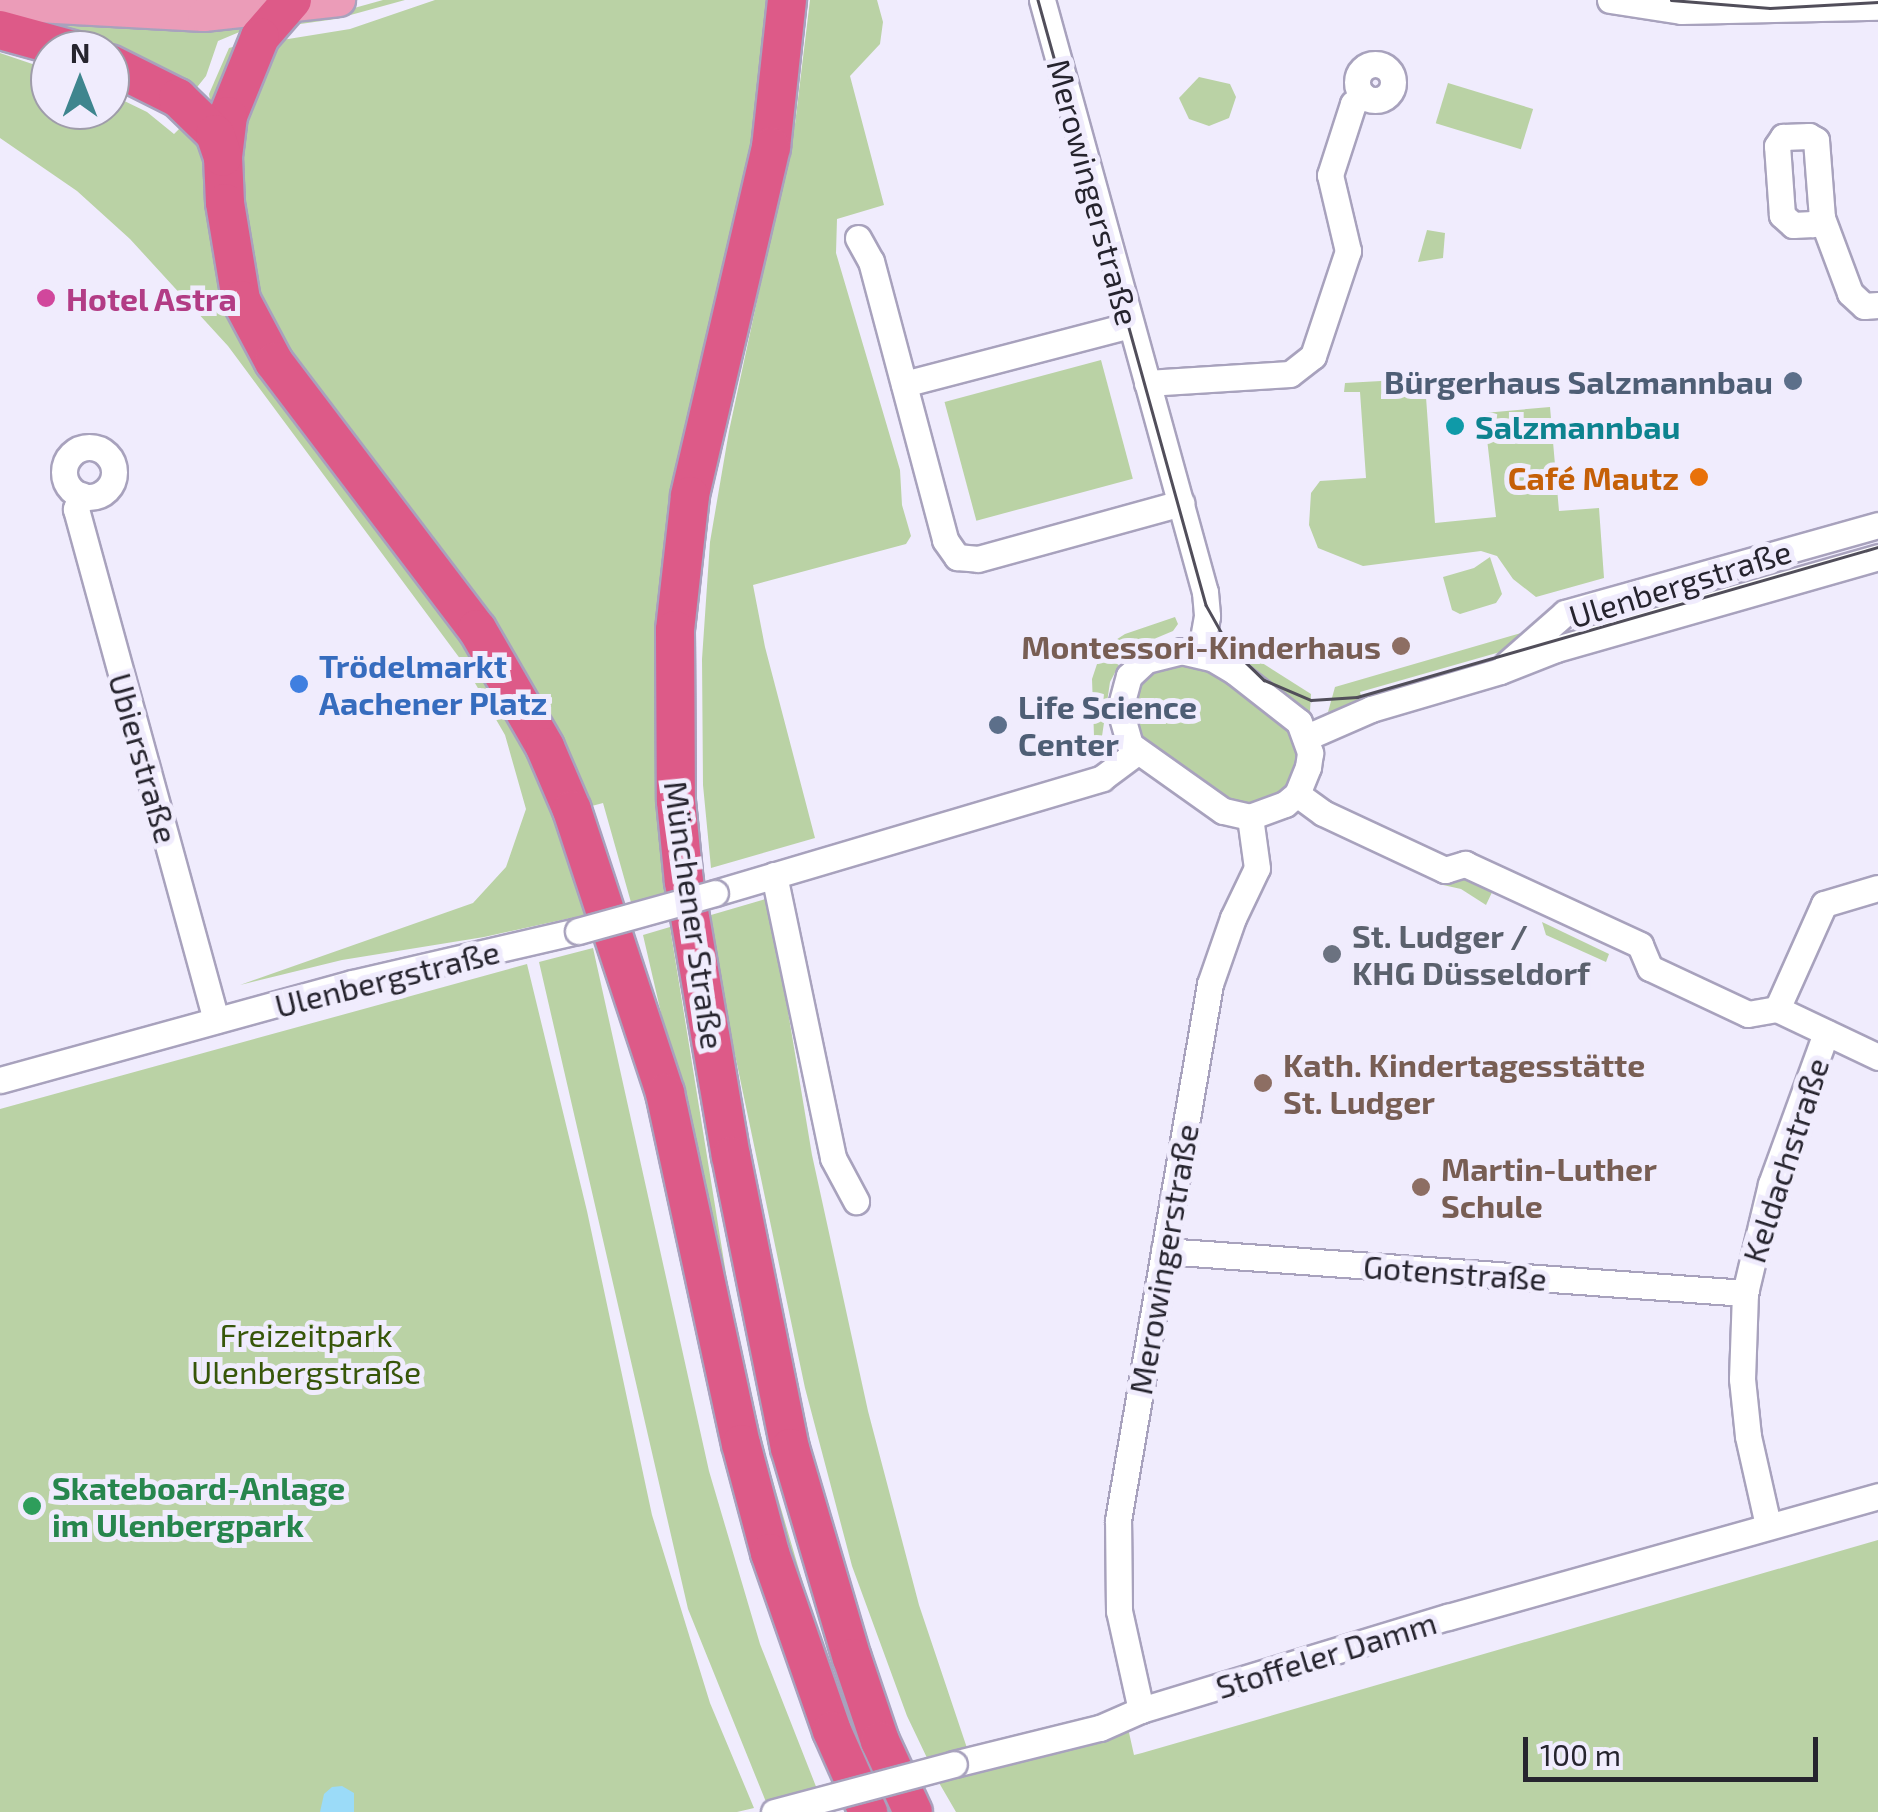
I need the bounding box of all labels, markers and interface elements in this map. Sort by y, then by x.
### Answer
north arrow [30,30,130,130]
text: N [70,35,90,69]
street label: Merowingerstraße [1040,55,1148,329]
place label: Hotel Astra [66,279,238,317]
marker: Hotel Astra [35,287,57,309]
place label: Bürgerhaus Salzmannbau [1384,362,1773,400]
marker: Bürgerhaus Salzmannbau [1782,370,1804,392]
place label: Salzmannbau [1475,407,1680,445]
marker: Salzmannbau [1444,415,1466,437]
place label: Café Mautz [1508,458,1679,496]
marker: Café Mautz [1688,466,1710,488]
street label: Ulenbergstraße [1564,531,1796,635]
place label: Montessori-Kinderhaus [1021,627,1381,665]
marker: Montessori-Kinderhaus [1390,635,1412,657]
place label: Trödelmarkt Aachener Platz [319,647,548,722]
street label: Ubierstraße [101,669,187,847]
marker: Trödelmarkt Aachener Platz [288,673,310,695]
place label: Life Science Center [1018,688,1197,763]
marker: Life Science Center [987,714,1009,736]
street label: Münchener Straße [657,778,733,1052]
place label: St. Ludger / KHG Düsseldorf [1352,917,1590,992]
street label: Ulenbergstraße [271,932,503,1024]
marker: St. Ludger / KHG Düsseldorf [1321,943,1343,965]
place label: Kath. Kindertagesstätte St. Ludger [1283,1046,1645,1121]
street label: Keldachstraße [1734,1053,1836,1267]
marker: Kath. Kindertagesstätte St. Ludger [1252,1072,1274,1094]
street label: Merowingerstraße [1120,1121,1206,1397]
place label: Martin-Luther Schule [1441,1150,1657,1225]
marker: Martin-Luther Schule [1410,1176,1432,1198]
street label: Gotenstraße [1362,1246,1548,1298]
park label: Freizeitpark Ulenbergstraße [191,1316,421,1391]
place label: Skateboard-Anlage im Ulenbergpark [52,1469,345,1544]
marker: Skateboard-Anlage im Ulenbergpark [21,1495,43,1517]
street label: Stoffeler Damm [1211,1602,1441,1706]
scale bar [1528,1717,1823,1779]
text: 100 m [1540,1736,1621,1772]

